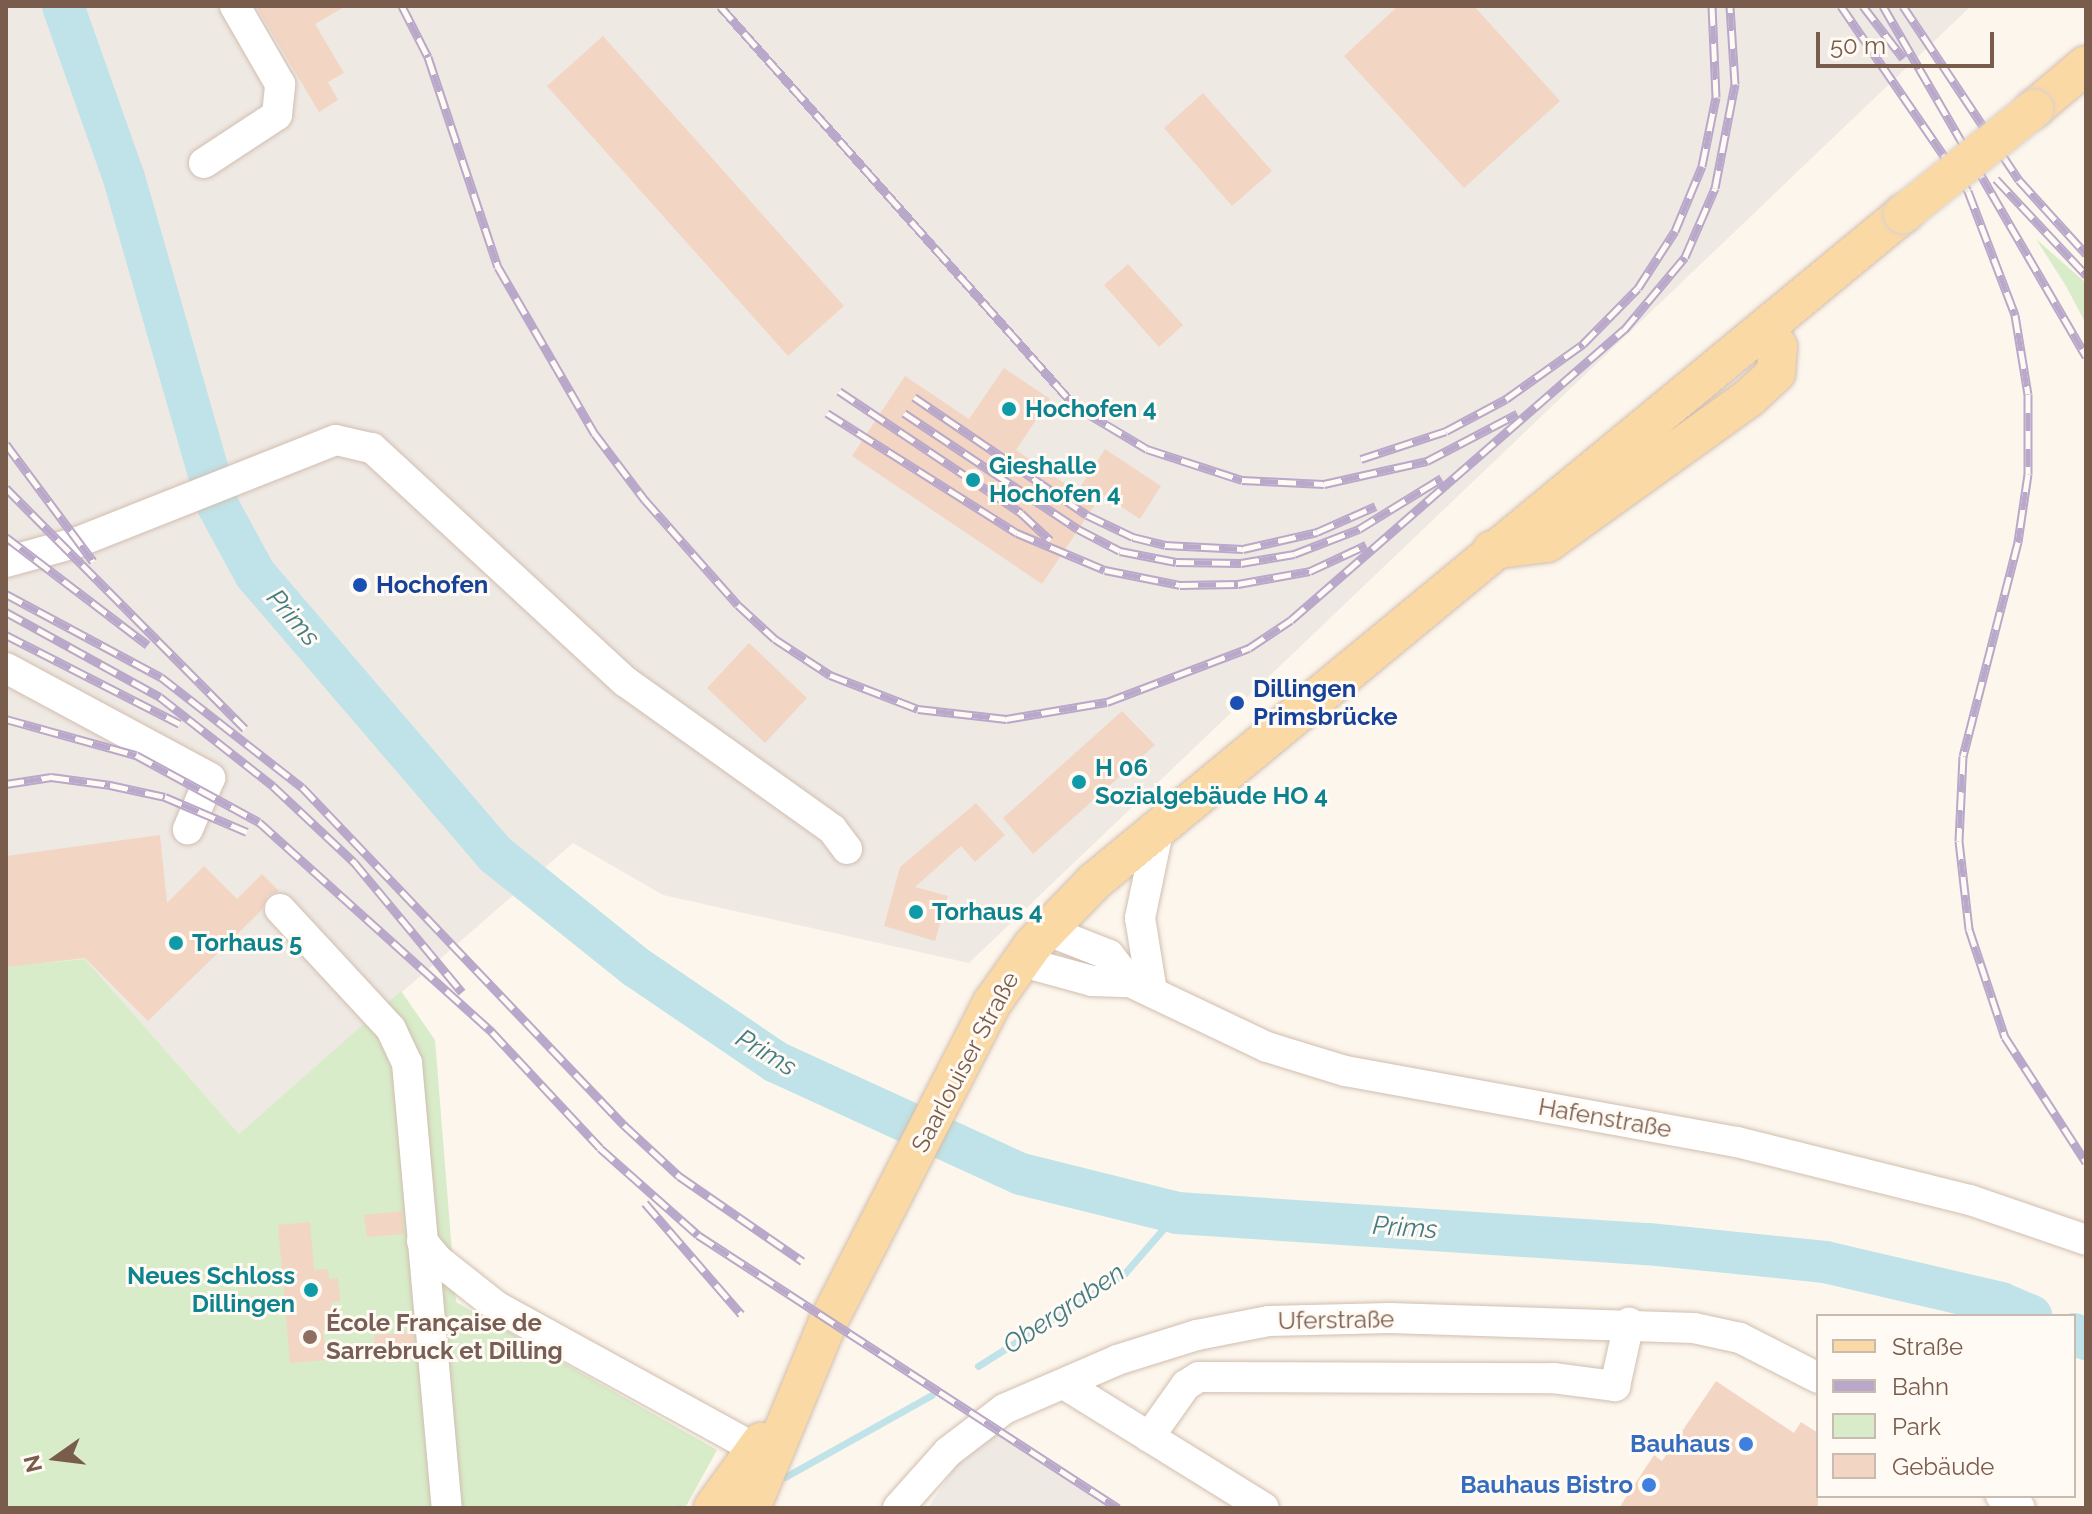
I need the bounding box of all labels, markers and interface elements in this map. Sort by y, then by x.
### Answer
scale bar [1820,16,1998,66]
text: 50 m [1830,31,1886,60]
place label: Hochofen 4 [1025,395,1157,423]
marker: Hochofen 4 [1000,400,1018,418]
place label: Gieshalle Hochofen 4 [989,452,1121,508]
marker: Gieshalle Hochofen 4 [964,471,982,489]
place label: Hochofen [376,571,488,599]
marker: Hochofen [351,576,369,594]
water label: Prims [260,583,326,653]
place label: Dillingen Primsbrücke [1253,675,1398,731]
marker: Dillingen Primsbrücke [1228,694,1246,712]
place label: H 06 Sozialgebäude HO 4 [1095,754,1328,810]
marker: H 06 Sozialgebäude HO 4 [1070,773,1088,791]
place label: Torhaus 4 [932,898,1043,926]
marker: Torhaus 4 [907,903,925,921]
place label: Torhaus 5 [192,929,302,957]
marker: Torhaus 5 [167,934,185,952]
street label: Saarlouiser Straße [905,967,1025,1157]
water label: Prims [730,1023,802,1083]
street label: Hafenstraße [1536,1092,1674,1144]
water label: Prims [1371,1210,1439,1246]
water label: Obergraben [997,1257,1131,1361]
place label: Neues Schloss Dillingen [127,1262,295,1318]
marker: Neues Schloss Dillingen [302,1281,320,1299]
street label: Uferstraße [1278,1305,1394,1335]
place label: École Française de Sarrebruck et Dilling [326,1309,563,1365]
legend [1816,1314,2076,1498]
marker: École Française de Sarrebruck et Dilling [301,1328,319,1346]
text: Straße [1892,1332,1963,1361]
text: Bahn [1892,1372,1949,1401]
text: Park [1892,1412,1941,1441]
north arrow [16,1418,96,1498]
place label: Bauhaus [1630,1430,1730,1458]
marker: Bauhaus [1737,1435,1755,1453]
text: Gebäude [1892,1452,1994,1481]
text: N [18,1453,47,1475]
place label: Bauhaus Bistro [1460,1471,1633,1499]
marker: Bauhaus Bistro [1640,1476,1658,1494]

